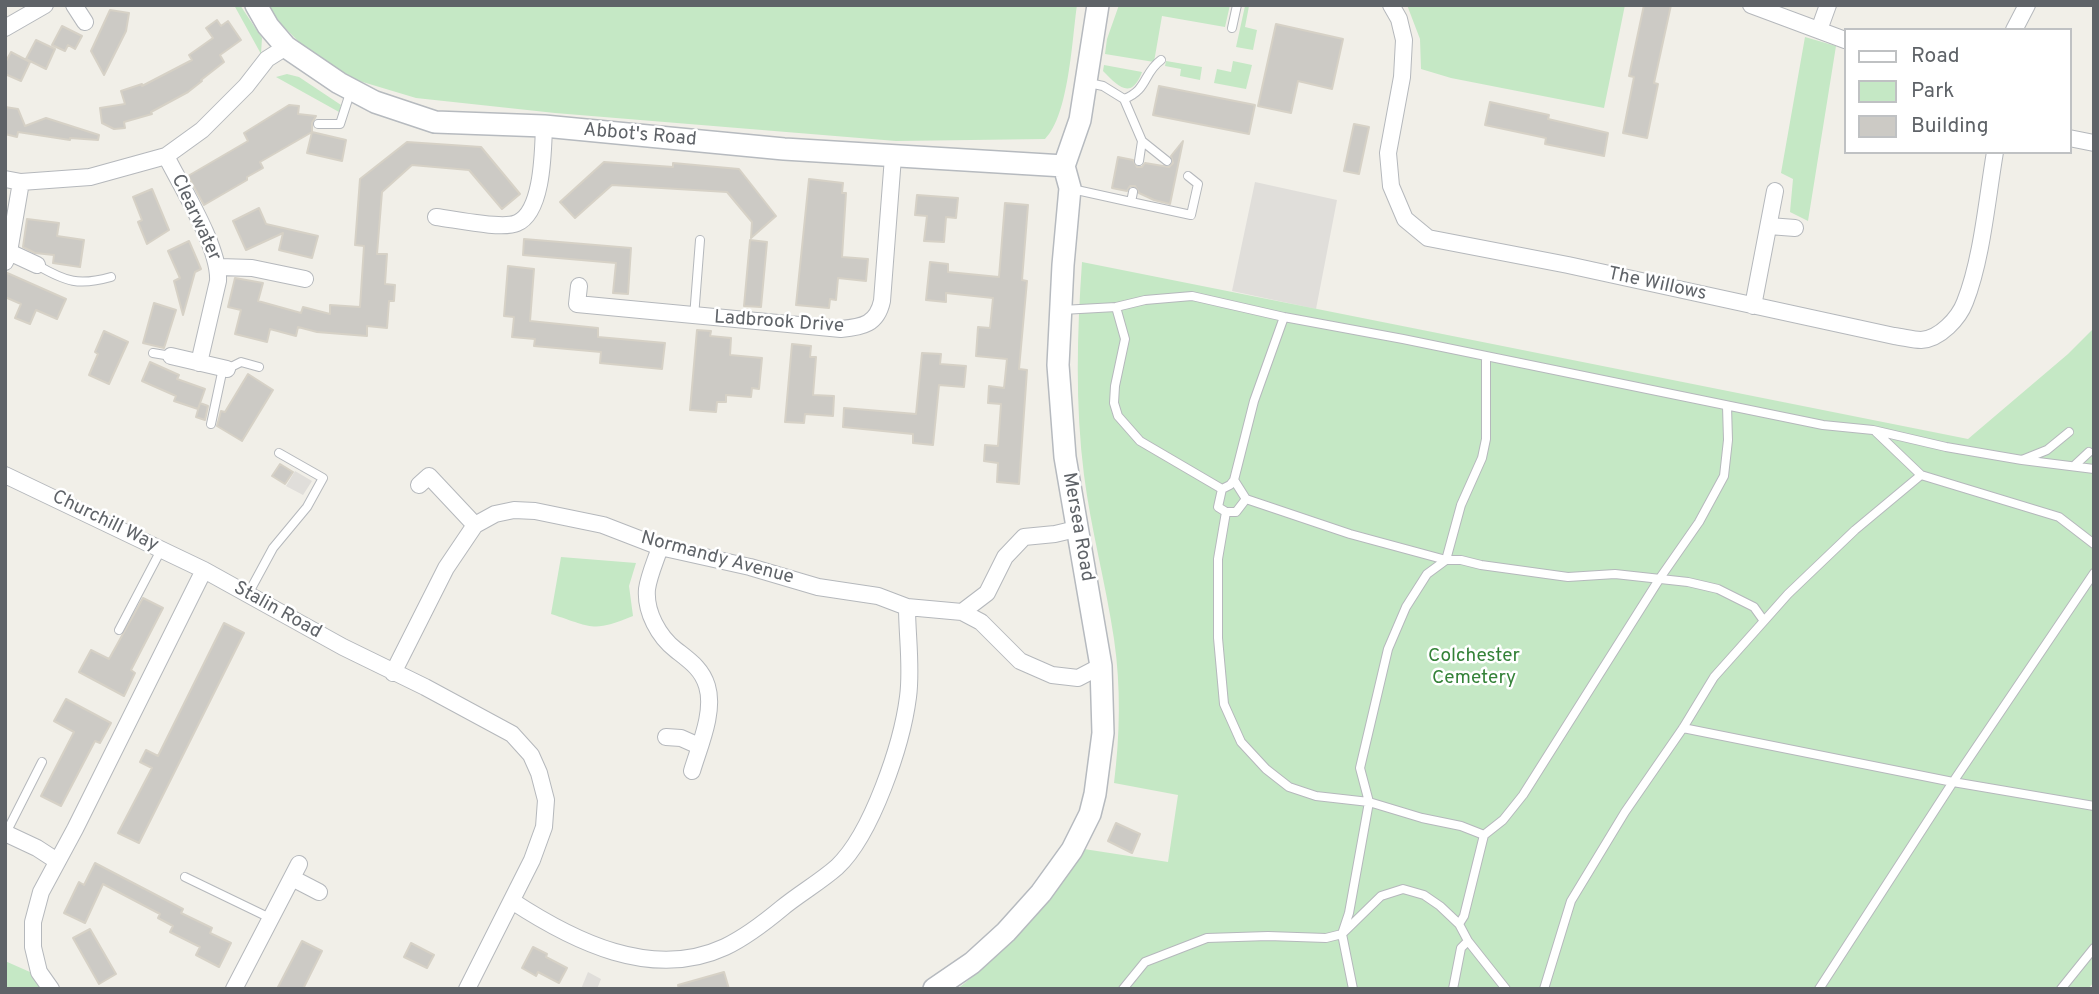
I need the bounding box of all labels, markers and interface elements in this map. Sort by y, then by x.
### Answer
legend [1843,28,2071,154]
text: Road [1911,43,1960,70]
text: Park [1911,78,1954,105]
text: Building [1911,113,1989,140]
street label: Abbot's Road [582,120,698,152]
street label: Clearwater [165,171,225,265]
street label: The Willows [1606,263,1708,307]
street label: Ladbrook Drive [713,307,845,339]
street label: Mersea Road [1056,471,1098,583]
street label: Churchill Way [48,486,162,558]
street label: Normandy Avenue [638,528,796,590]
street label: Stalin Road [229,577,325,645]
park label: Colchester Cemetery [1428,646,1520,690]

